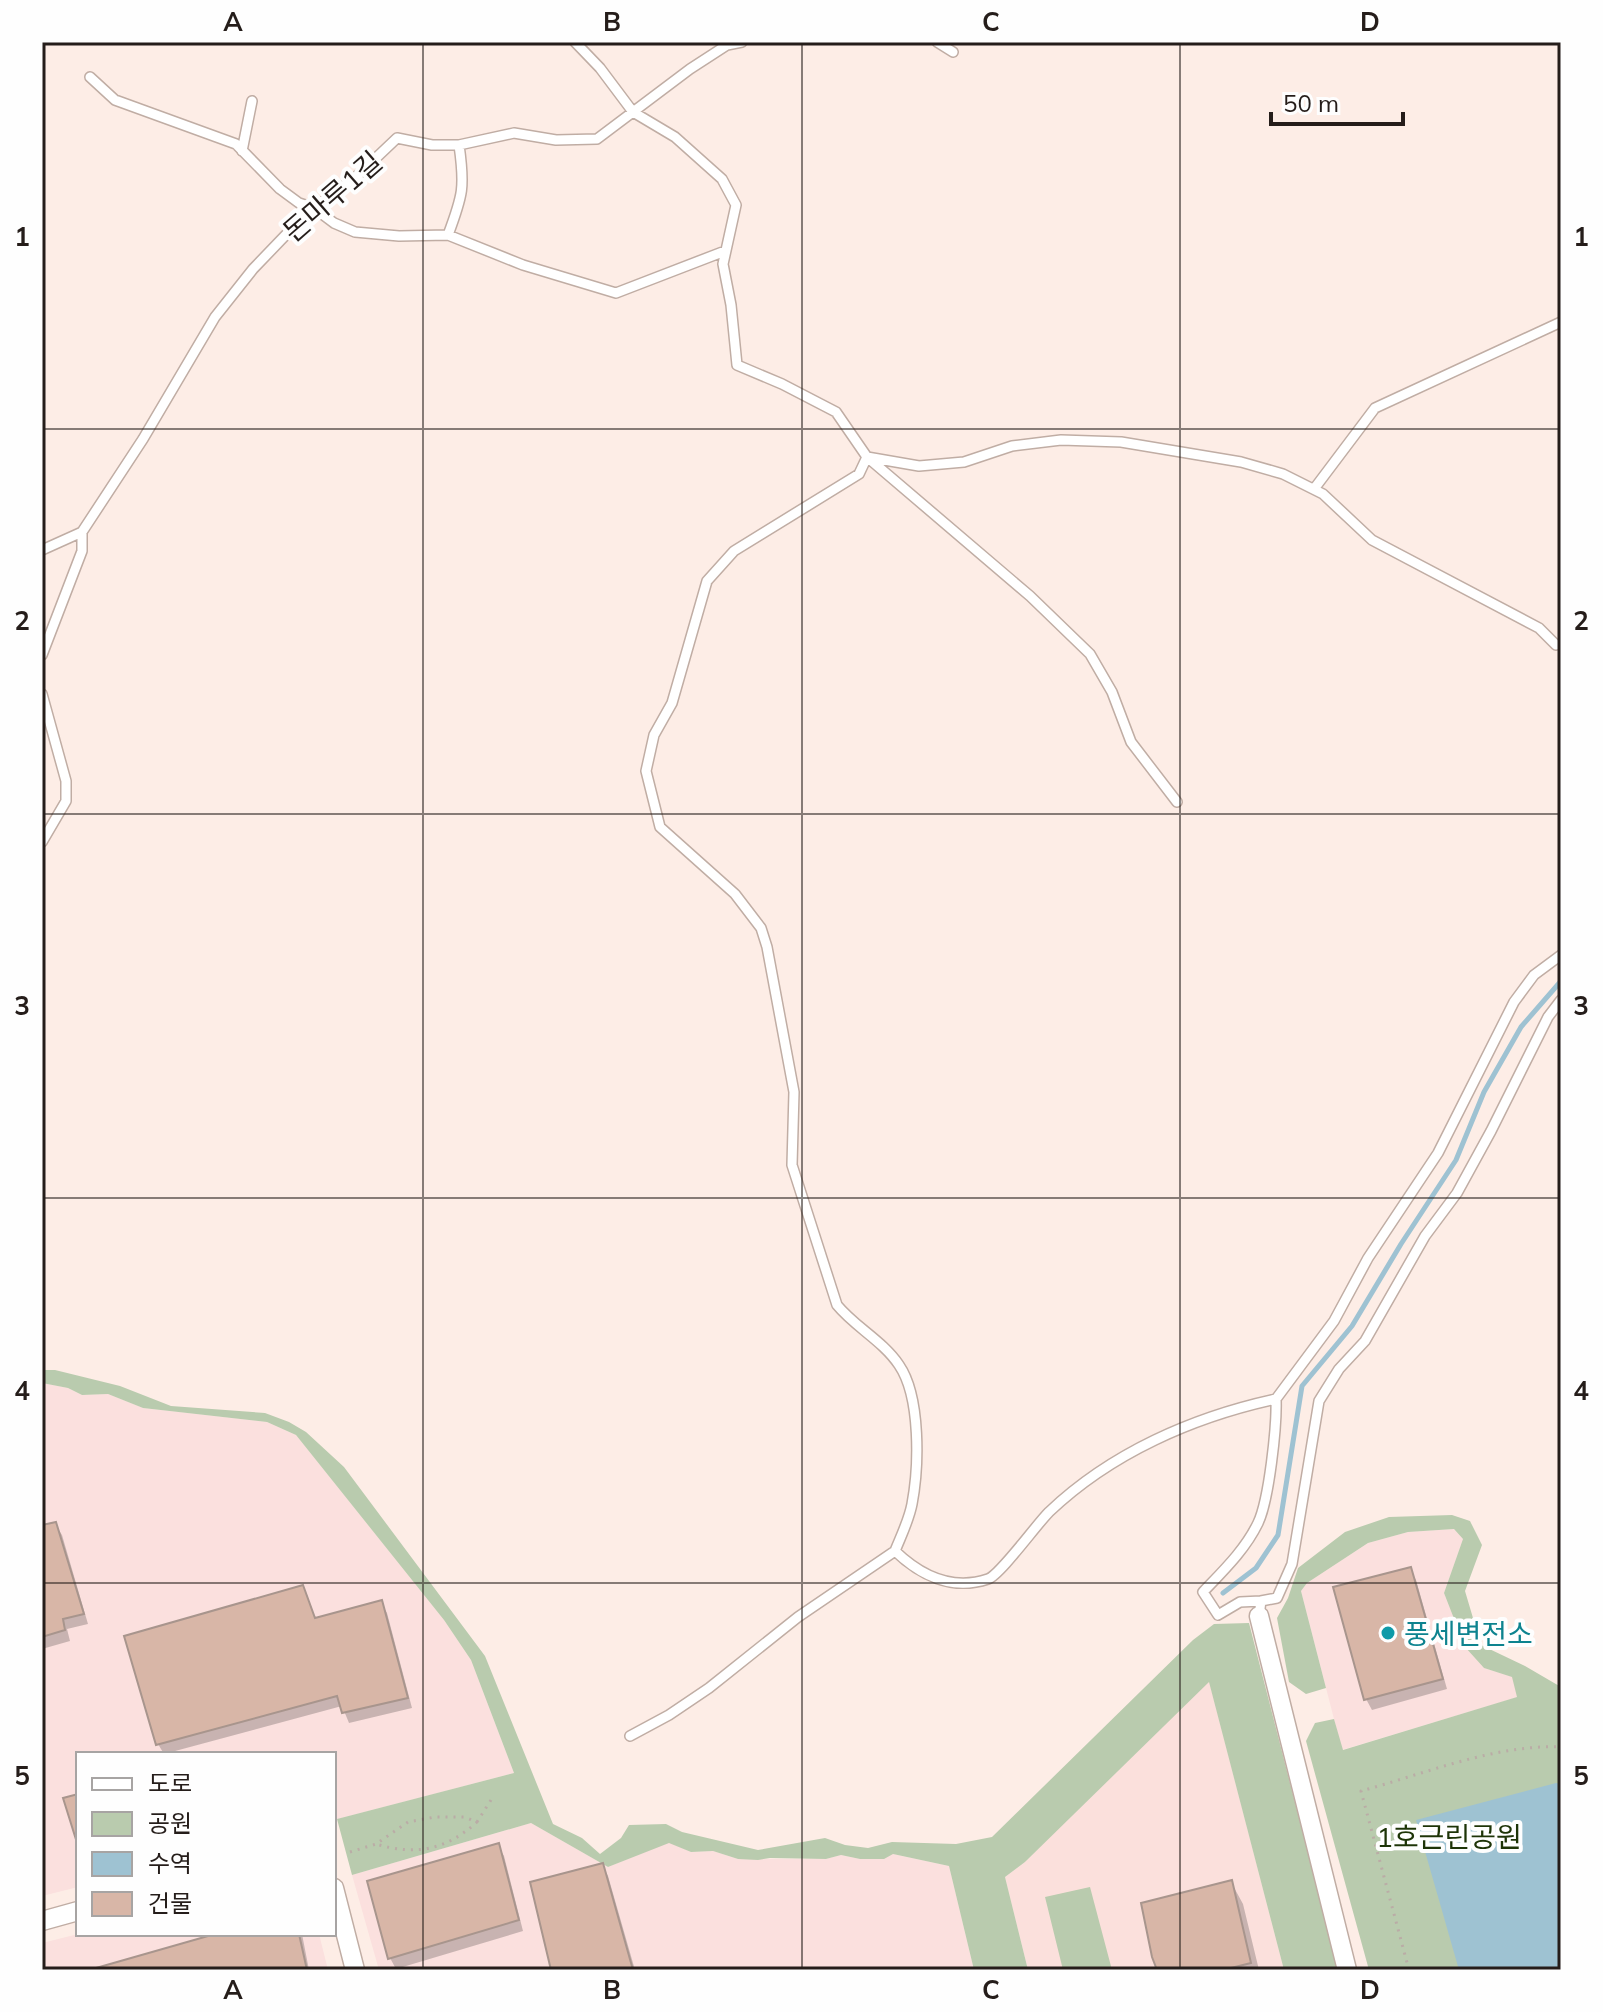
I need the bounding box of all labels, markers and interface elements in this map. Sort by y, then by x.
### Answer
text: A [223,5,243,38]
text: B [603,5,621,38]
text: C [982,5,1000,38]
text: D [1360,5,1380,38]
scale bar [1271,76,1403,126]
text: 50 m [1283,88,1339,118]
street label: 돈마루1길 [275,143,389,249]
text: 1 [14,220,30,253]
text: 1 [1573,220,1589,253]
text: 2 [14,604,30,637]
text: 2 [1573,604,1589,637]
text: 3 [14,989,30,1022]
text: 3 [1573,989,1589,1022]
text: 4 [14,1374,30,1407]
text: 4 [1573,1374,1589,1407]
place label: 풍세변전소 [1404,1616,1533,1651]
marker: 풍세변전소 [1379,1624,1397,1642]
legend [76,1752,336,1936]
text: 5 [14,1759,30,1792]
text: 5 [1573,1759,1589,1792]
text: 도로 [148,1768,192,1798]
text: 공원 [148,1808,192,1838]
park label: 1호근린공원 [1376,1819,1522,1854]
text: 수역 [148,1848,192,1878]
text: 건물 [148,1888,192,1918]
text: A [223,1973,243,2006]
text: B [603,1973,621,2006]
text: C [982,1973,1000,2006]
text: D [1360,1973,1380,2006]

